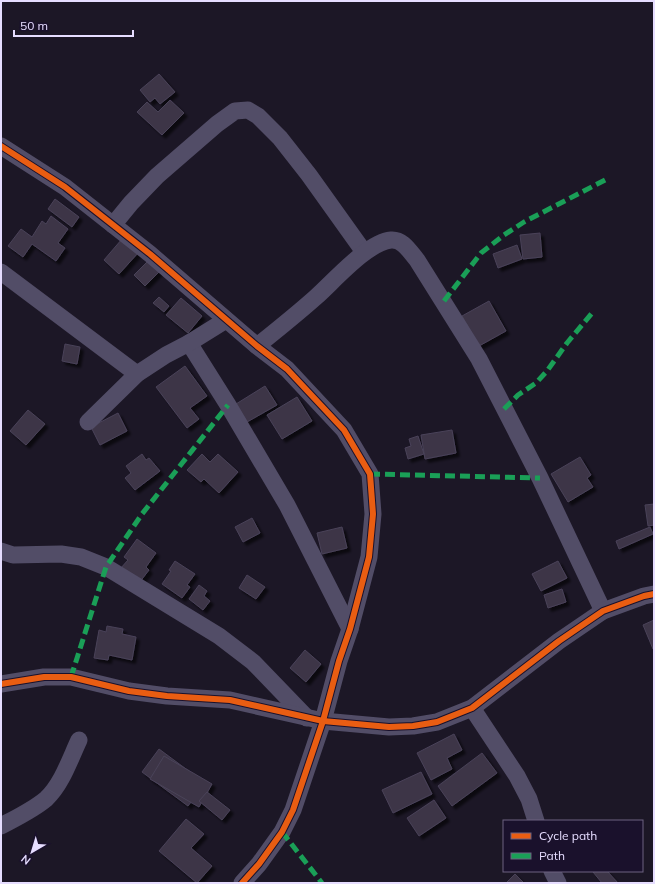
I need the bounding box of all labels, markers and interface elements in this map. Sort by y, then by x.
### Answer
scale bar [14,12,133,38]
text: 50 m [20,18,48,33]
legend [503,820,643,872]
text: Cycle path [539,828,597,843]
north arrow [12,832,52,872]
text: Path [539,848,565,863]
text: N [18,852,33,868]

